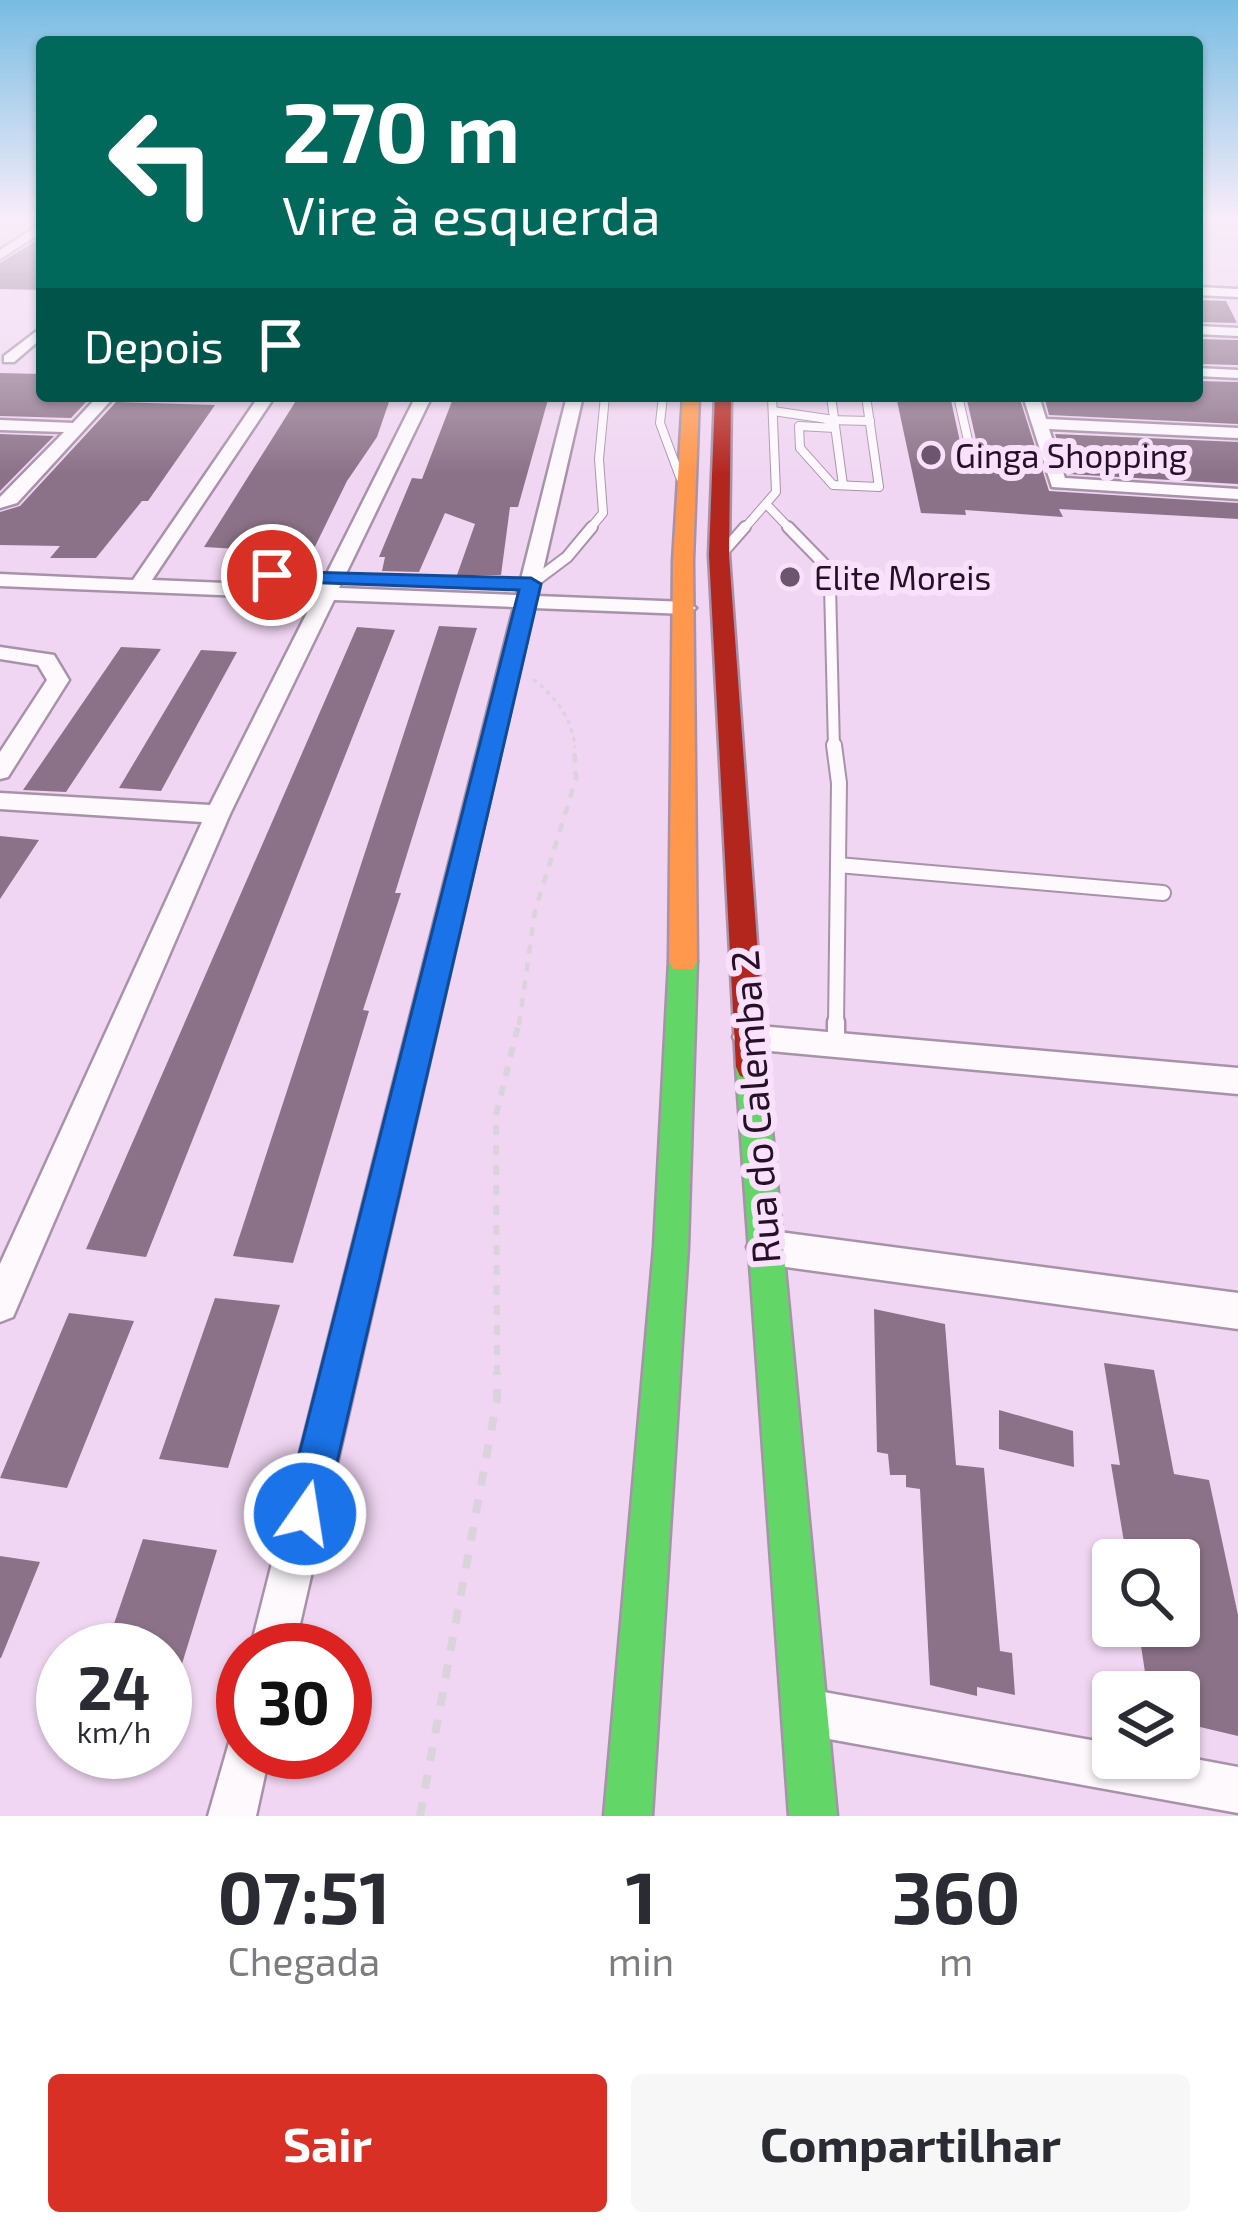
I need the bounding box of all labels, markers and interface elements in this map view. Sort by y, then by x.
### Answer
text: 270 m [282,79,520,180]
icon: left [84,84,240,240]
text: Vire à esquerda [282,181,661,246]
icon: arrive [248,312,314,378]
text: Depois [84,318,224,372]
place label: Ginga Shopping [955,435,1187,475]
marker: Ginga Shopping [918,442,944,468]
pin [221,524,323,626]
icon: arrive [239,542,305,608]
place label: Elite Moreis [814,557,991,597]
marker: Elite Moreis [777,564,803,590]
street label: Rua do Calemba 2 [720,949,788,1265]
position arrow [242,1451,368,1577]
map controls [1092,1539,1200,1779]
button: search [1092,1539,1200,1647]
speed limit sign: 30 [216,1623,372,1779]
text: 24 [77,1650,151,1722]
button: layers [1092,1671,1200,1779]
text: km/h [77,1713,151,1749]
text: 07:51 [217,1852,390,1938]
text: 1 [625,1852,657,1938]
text: 360 [892,1852,1021,1938]
text: Chegada [228,1937,380,1984]
text: min [608,1937,674,1984]
text: m [939,1937,973,1984]
button: Sair [48,2074,607,2212]
button: Compartilhar [631,2074,1190,2212]

